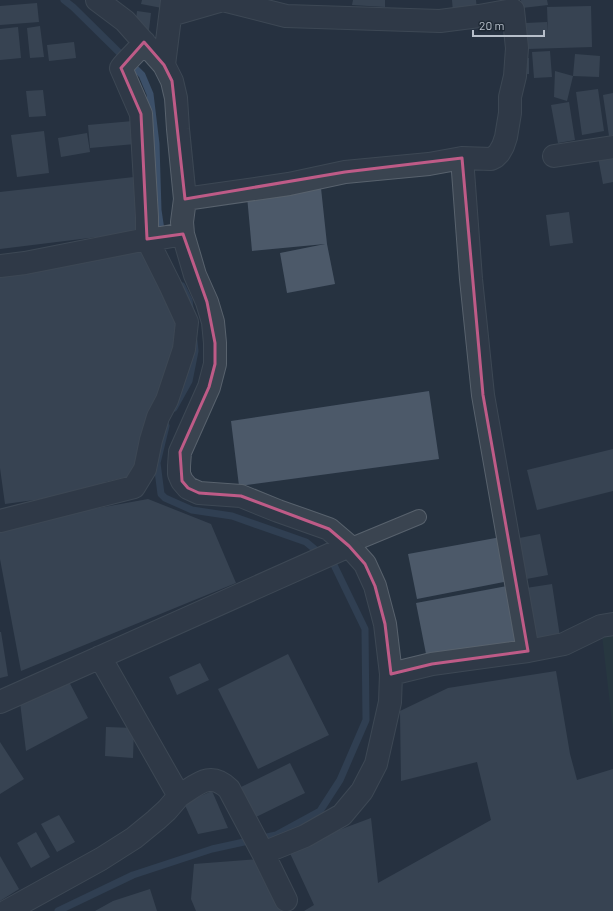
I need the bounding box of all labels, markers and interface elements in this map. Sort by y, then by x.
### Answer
scale bar [473,12,544,38]
text: 20 m [479,18,505,32]

